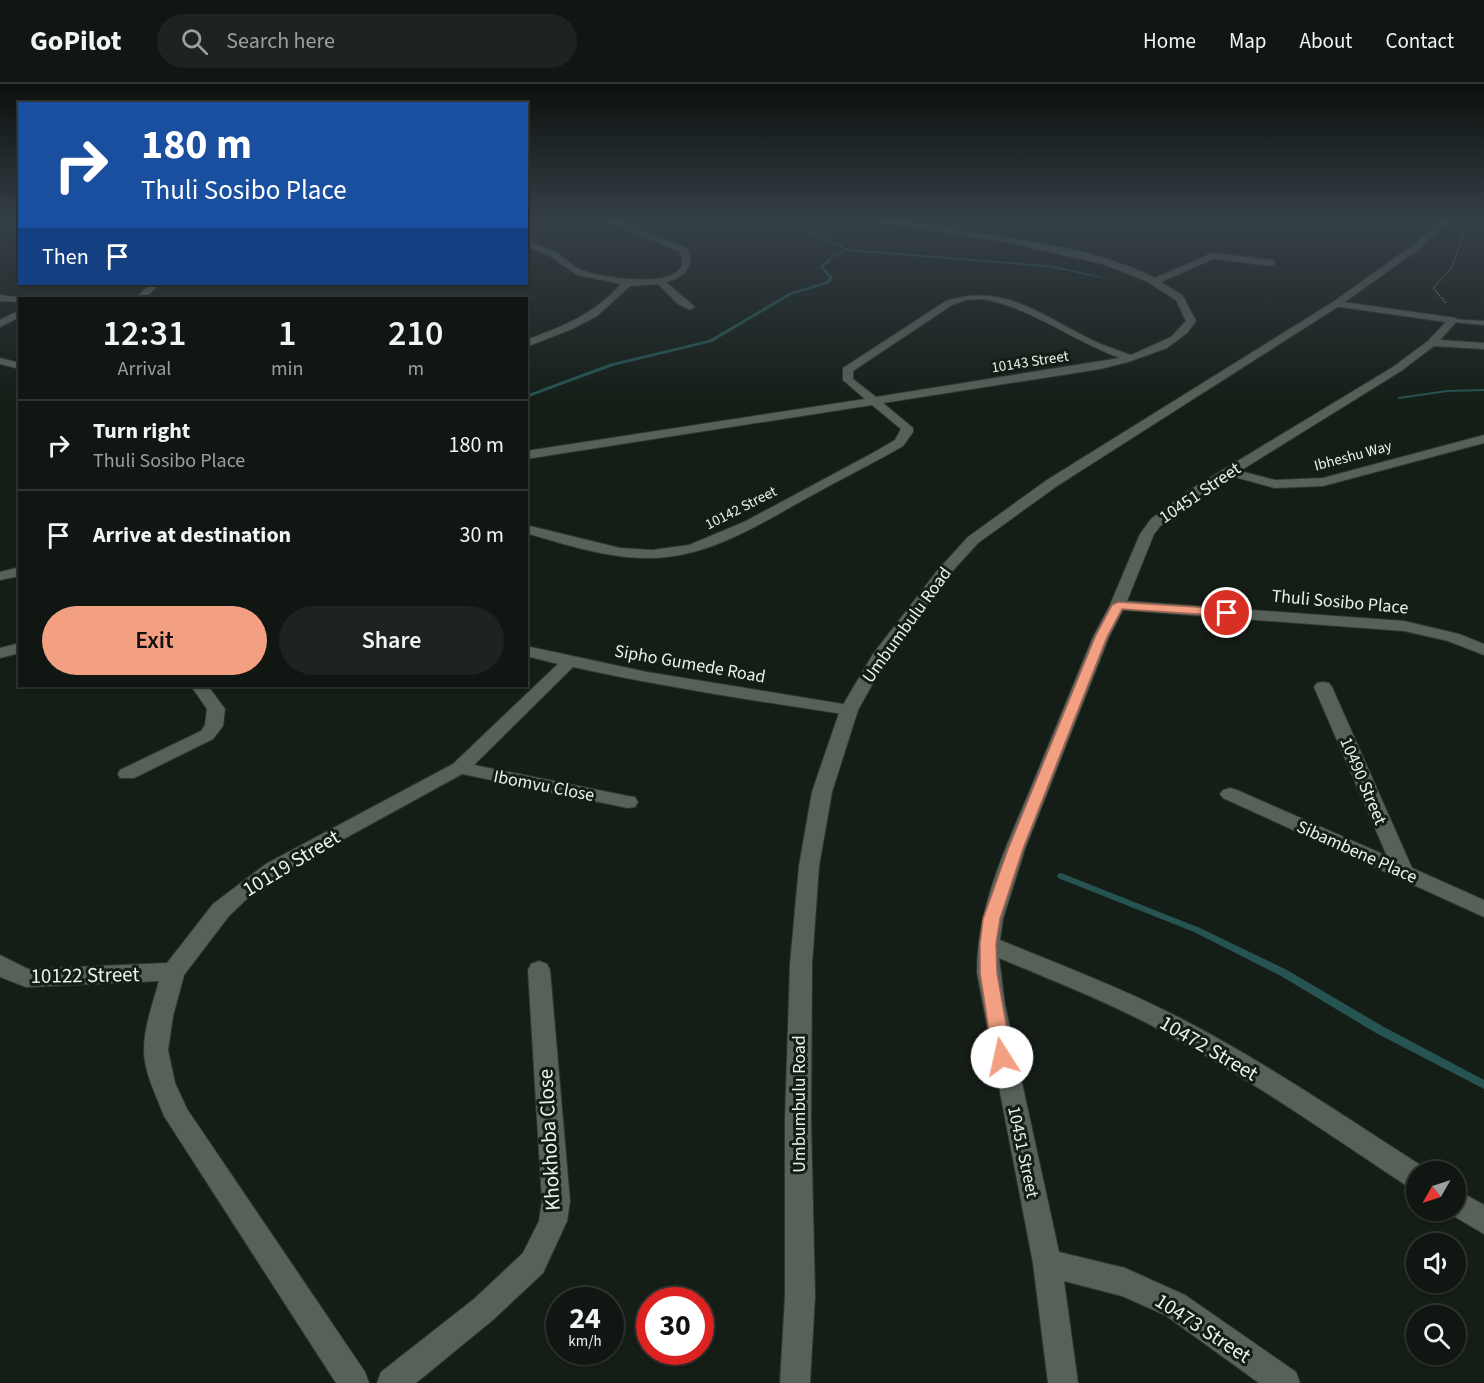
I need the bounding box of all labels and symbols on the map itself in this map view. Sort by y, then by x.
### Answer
street label: 10143 Street [990,346,1070,378]
street label: Ibheshu Way [1312,436,1394,476]
street label: 10451 Street [1154,457,1246,529]
street label: 10142 Street [702,481,780,535]
street label: Umbumbulu Road [856,562,958,688]
street label: Thuli Sosibo Place [1271,584,1409,620]
pin [1201,587,1252,638]
street label: Sipho Gumede Road [612,638,768,690]
street label: 10490 Street [1333,733,1393,829]
street label: Ibomvu Close [491,764,597,808]
street label: Sibambene Place [1293,814,1421,890]
street label: 10119 Street [237,822,345,904]
street label: 10122 Street [30,959,140,991]
street label: 10472 Street [1154,1008,1264,1088]
position arrow [970,1025,1034,1089]
street label: Umbumbulu Road [787,1035,812,1173]
street label: Khokhoba Close [530,1068,568,1212]
street label: 10451 Street [1001,1104,1045,1200]
north arrow [1406,1161,1466,1221]
street label: 10473 Street [1149,1286,1257,1370]
speed limit sign: 30 [636,1287,714,1365]

